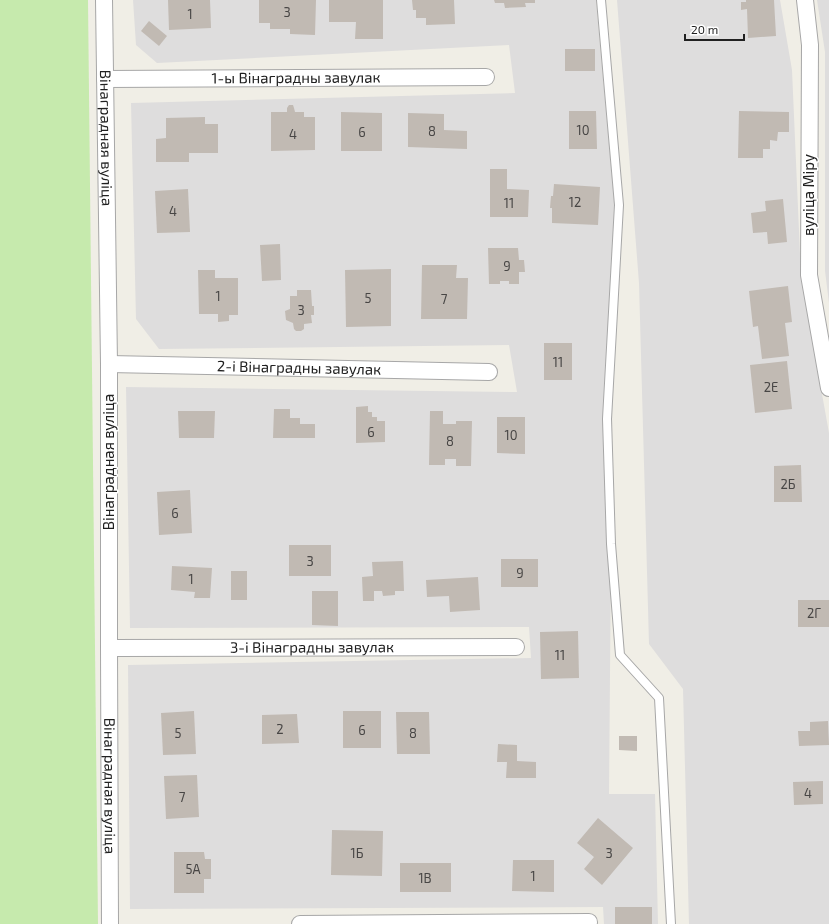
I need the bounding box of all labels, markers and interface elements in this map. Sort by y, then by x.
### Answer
house number: 3 [283,4,291,20]
house number: 1 [187,6,193,22]
scale bar [685,16,744,42]
text: 20 m [691,22,718,36]
street label: 1-ы Вінаградны завулак [211,68,381,87]
street label: Вінаградная вуліца [97,70,117,206]
house number: 10 [576,122,590,138]
house number: 8 [428,123,436,139]
house number: 6 [358,124,366,140]
house number: 4 [289,126,297,142]
street label: вуліца Міру [799,154,818,236]
house number: 12 [569,194,581,210]
house number: 11 [504,195,514,211]
house number: 4 [169,203,177,219]
house number: 9 [503,258,511,274]
house number: 1 [215,288,221,304]
house number: 5 [365,290,372,306]
house number: 7 [441,291,448,307]
house number: 3 [297,302,305,318]
house number: 11 [553,354,563,370]
street label: 2-і Вінаградны завулак [217,356,381,378]
house number: 2Е [764,379,778,395]
street label: Вінаградная вуліца [99,394,118,530]
house number: 6 [367,424,375,440]
house number: 10 [504,427,518,443]
house number: 8 [446,433,454,449]
house number: 2Б [780,476,796,492]
house number: 6 [171,505,179,521]
house number: 3 [306,553,314,569]
house number: 9 [516,565,524,581]
house number: 1 [188,571,194,587]
house number: 2Г [807,605,821,621]
street label: 3-і Вінаградны завулак [230,637,394,656]
house number: 11 [555,647,565,663]
street label: Вінаградная вуліца [101,718,120,854]
house number: 2 [276,721,284,737]
house number: 6 [358,722,366,738]
house number: 5 [175,725,182,741]
house number: 8 [409,725,417,741]
house number: 4 [804,785,812,801]
house number: 7 [179,789,186,805]
house number: 1Б [351,845,364,861]
house number: 3 [605,845,613,861]
house number: 5А [185,861,201,877]
house number: 1 [530,868,536,884]
house number: 1В [418,870,432,886]

